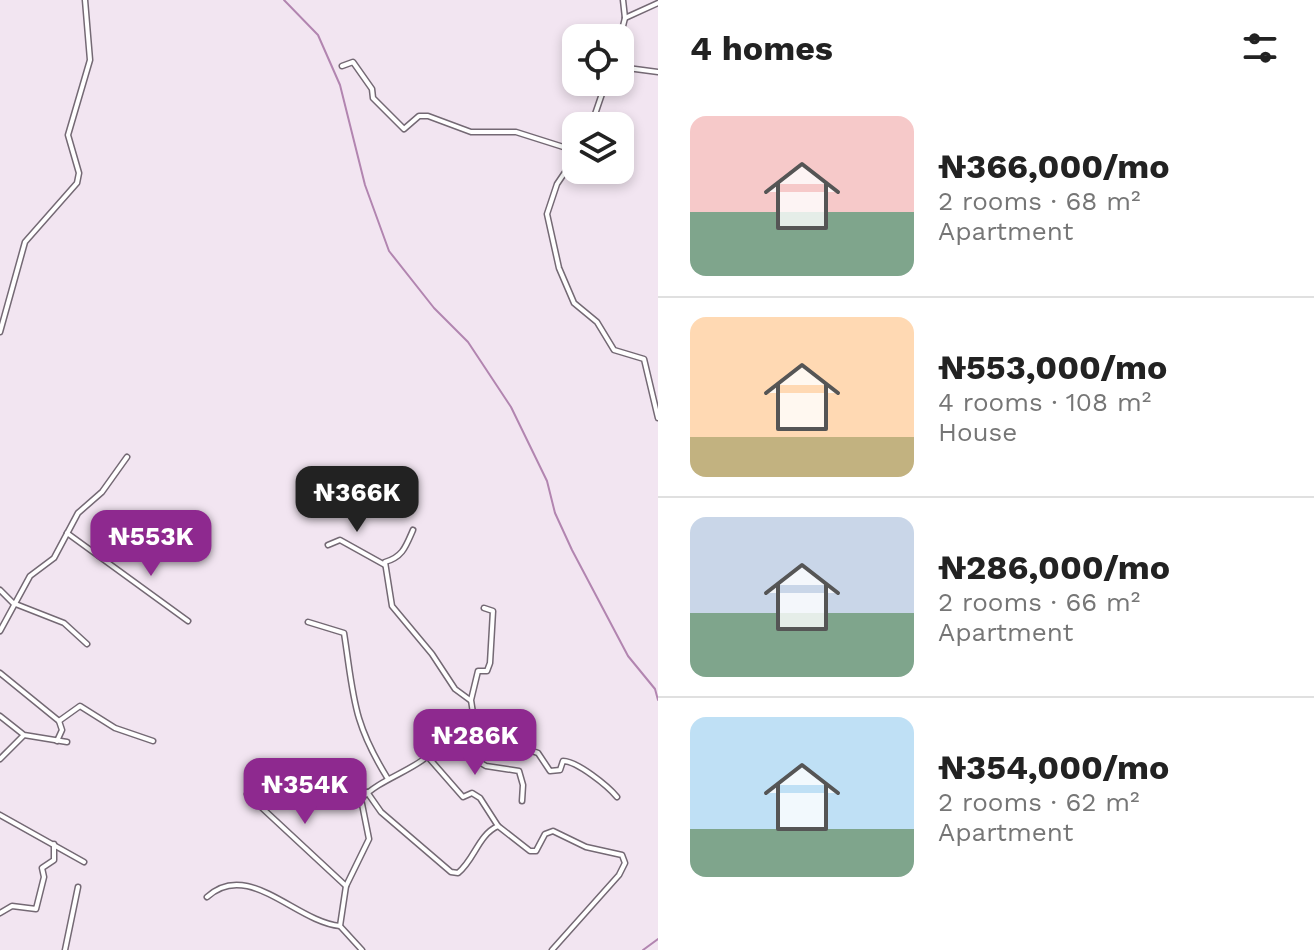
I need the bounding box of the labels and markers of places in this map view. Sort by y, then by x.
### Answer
pin: ₦366K [301,466,413,534]
pin: ₦553K [95,510,207,578]
pin: ₦286K [419,709,531,777]
pin: ₦354K [249,758,361,826]

